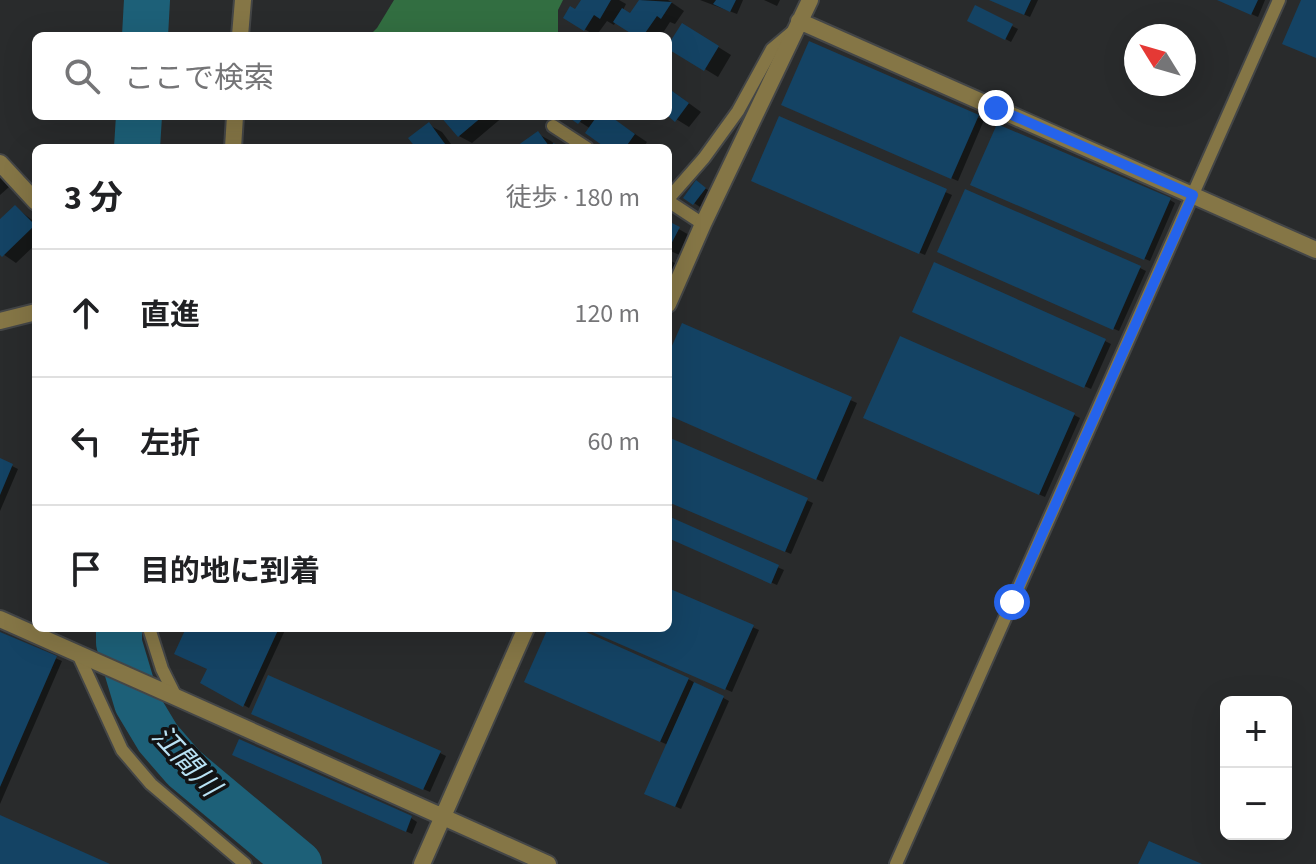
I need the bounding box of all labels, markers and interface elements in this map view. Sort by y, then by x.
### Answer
north arrow [1124,24,1196,96]
search box [32,32,672,120]
icon: search [60,54,104,98]
text: ここで検索 [124,57,274,100]
route end [978,90,1014,126]
text: 3 分 [64,174,123,223]
text: 徒歩 · 180 m [506,179,640,216]
icon: ahead [64,291,108,335]
text: 直進 [140,294,200,337]
text: 120 m [574,295,640,332]
icon: left [64,419,108,463]
text: 左折 [140,422,200,465]
text: 60 m [587,423,640,460]
icon: arrive [64,547,108,591]
text: 目的地に到着 [140,550,320,593]
route start [994,584,1030,620]
map controls [1220,696,1292,840]
button: + [1220,696,1292,768]
water label: 江間川 [143,717,231,808]
button: − [1220,768,1292,840]

